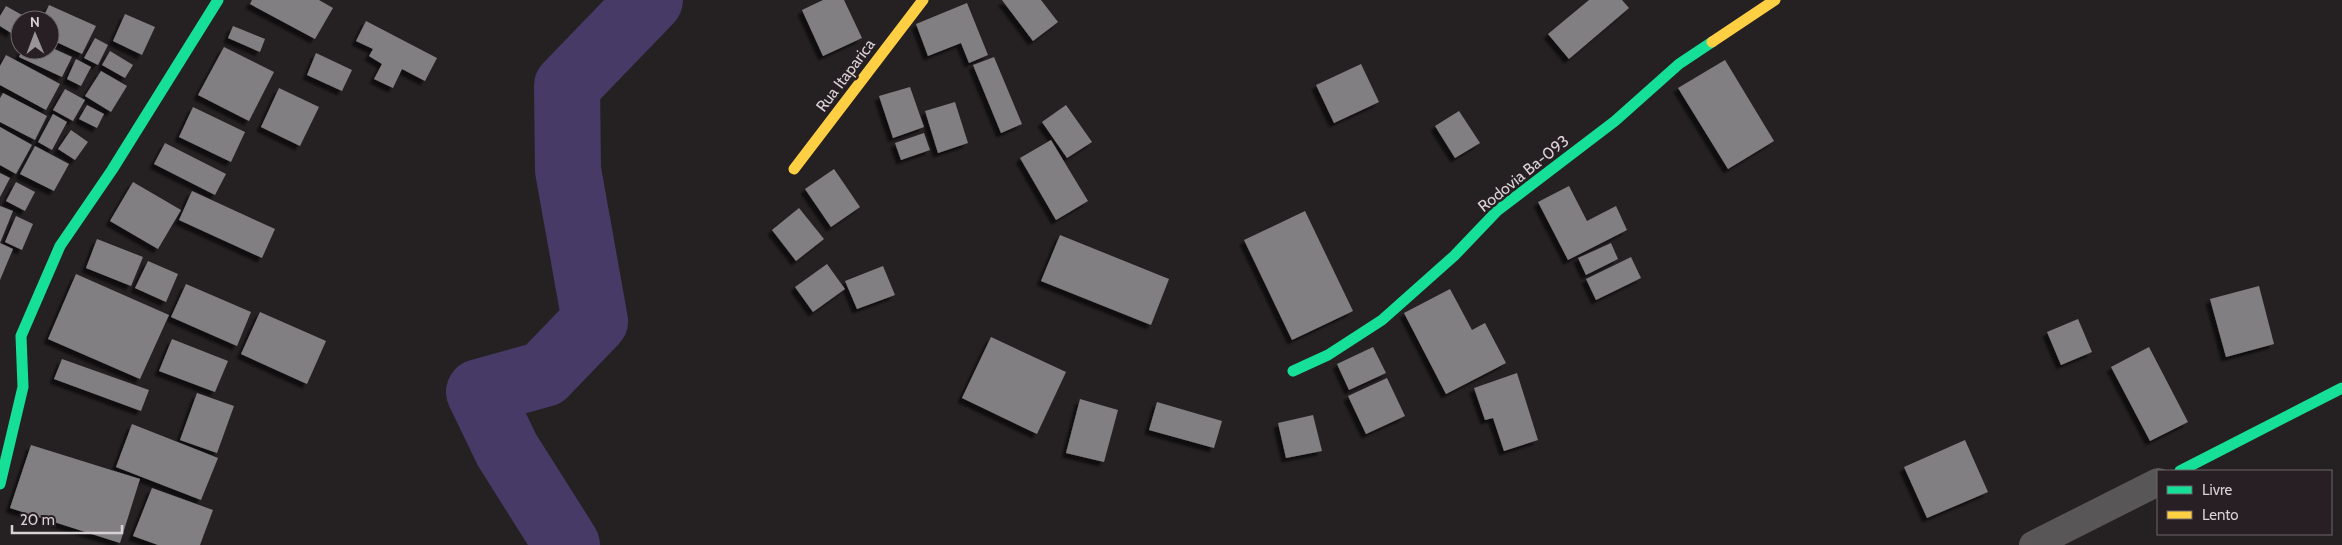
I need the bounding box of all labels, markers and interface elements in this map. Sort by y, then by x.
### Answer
north arrow [10,10,60,60]
text: N [30,13,40,31]
street label: Rua Itaparica [812,35,879,115]
street label: Rodovia Ba-093 [1474,131,1572,216]
legend [2157,470,2332,535]
text: Livre [2202,481,2233,499]
scale bar [12,502,122,534]
text: Lento [2202,506,2239,524]
text: 20 m [20,511,55,529]

